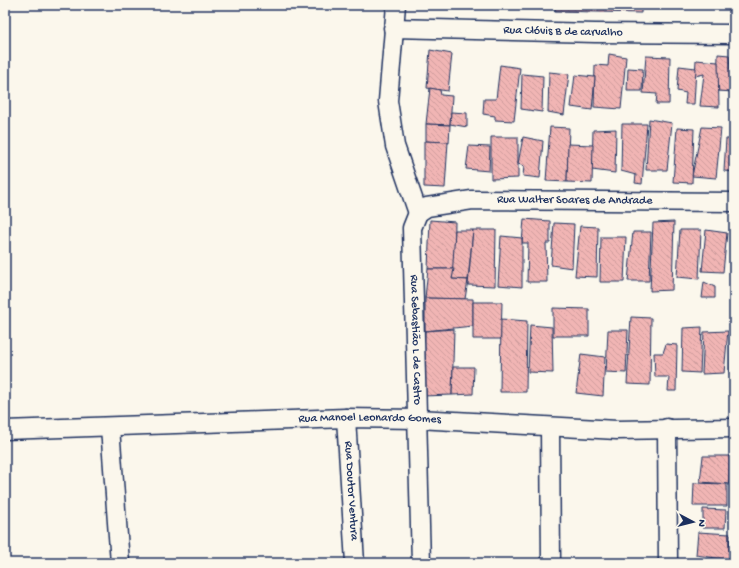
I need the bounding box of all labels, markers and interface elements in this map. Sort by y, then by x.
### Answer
street label: Rua Clóvis B de carvalho [503,24,623,40]
street label: Rua Walter Soares de Andrade [497,193,653,208]
street label: Rua Sebastião L de Castro [406,275,424,405]
street label: Rua Manoel Leonardo Gomes [298,411,442,427]
street label: Rua Doutor Ventura [340,441,361,541]
north arrow [673,502,713,542]
text: N [695,519,707,527]

